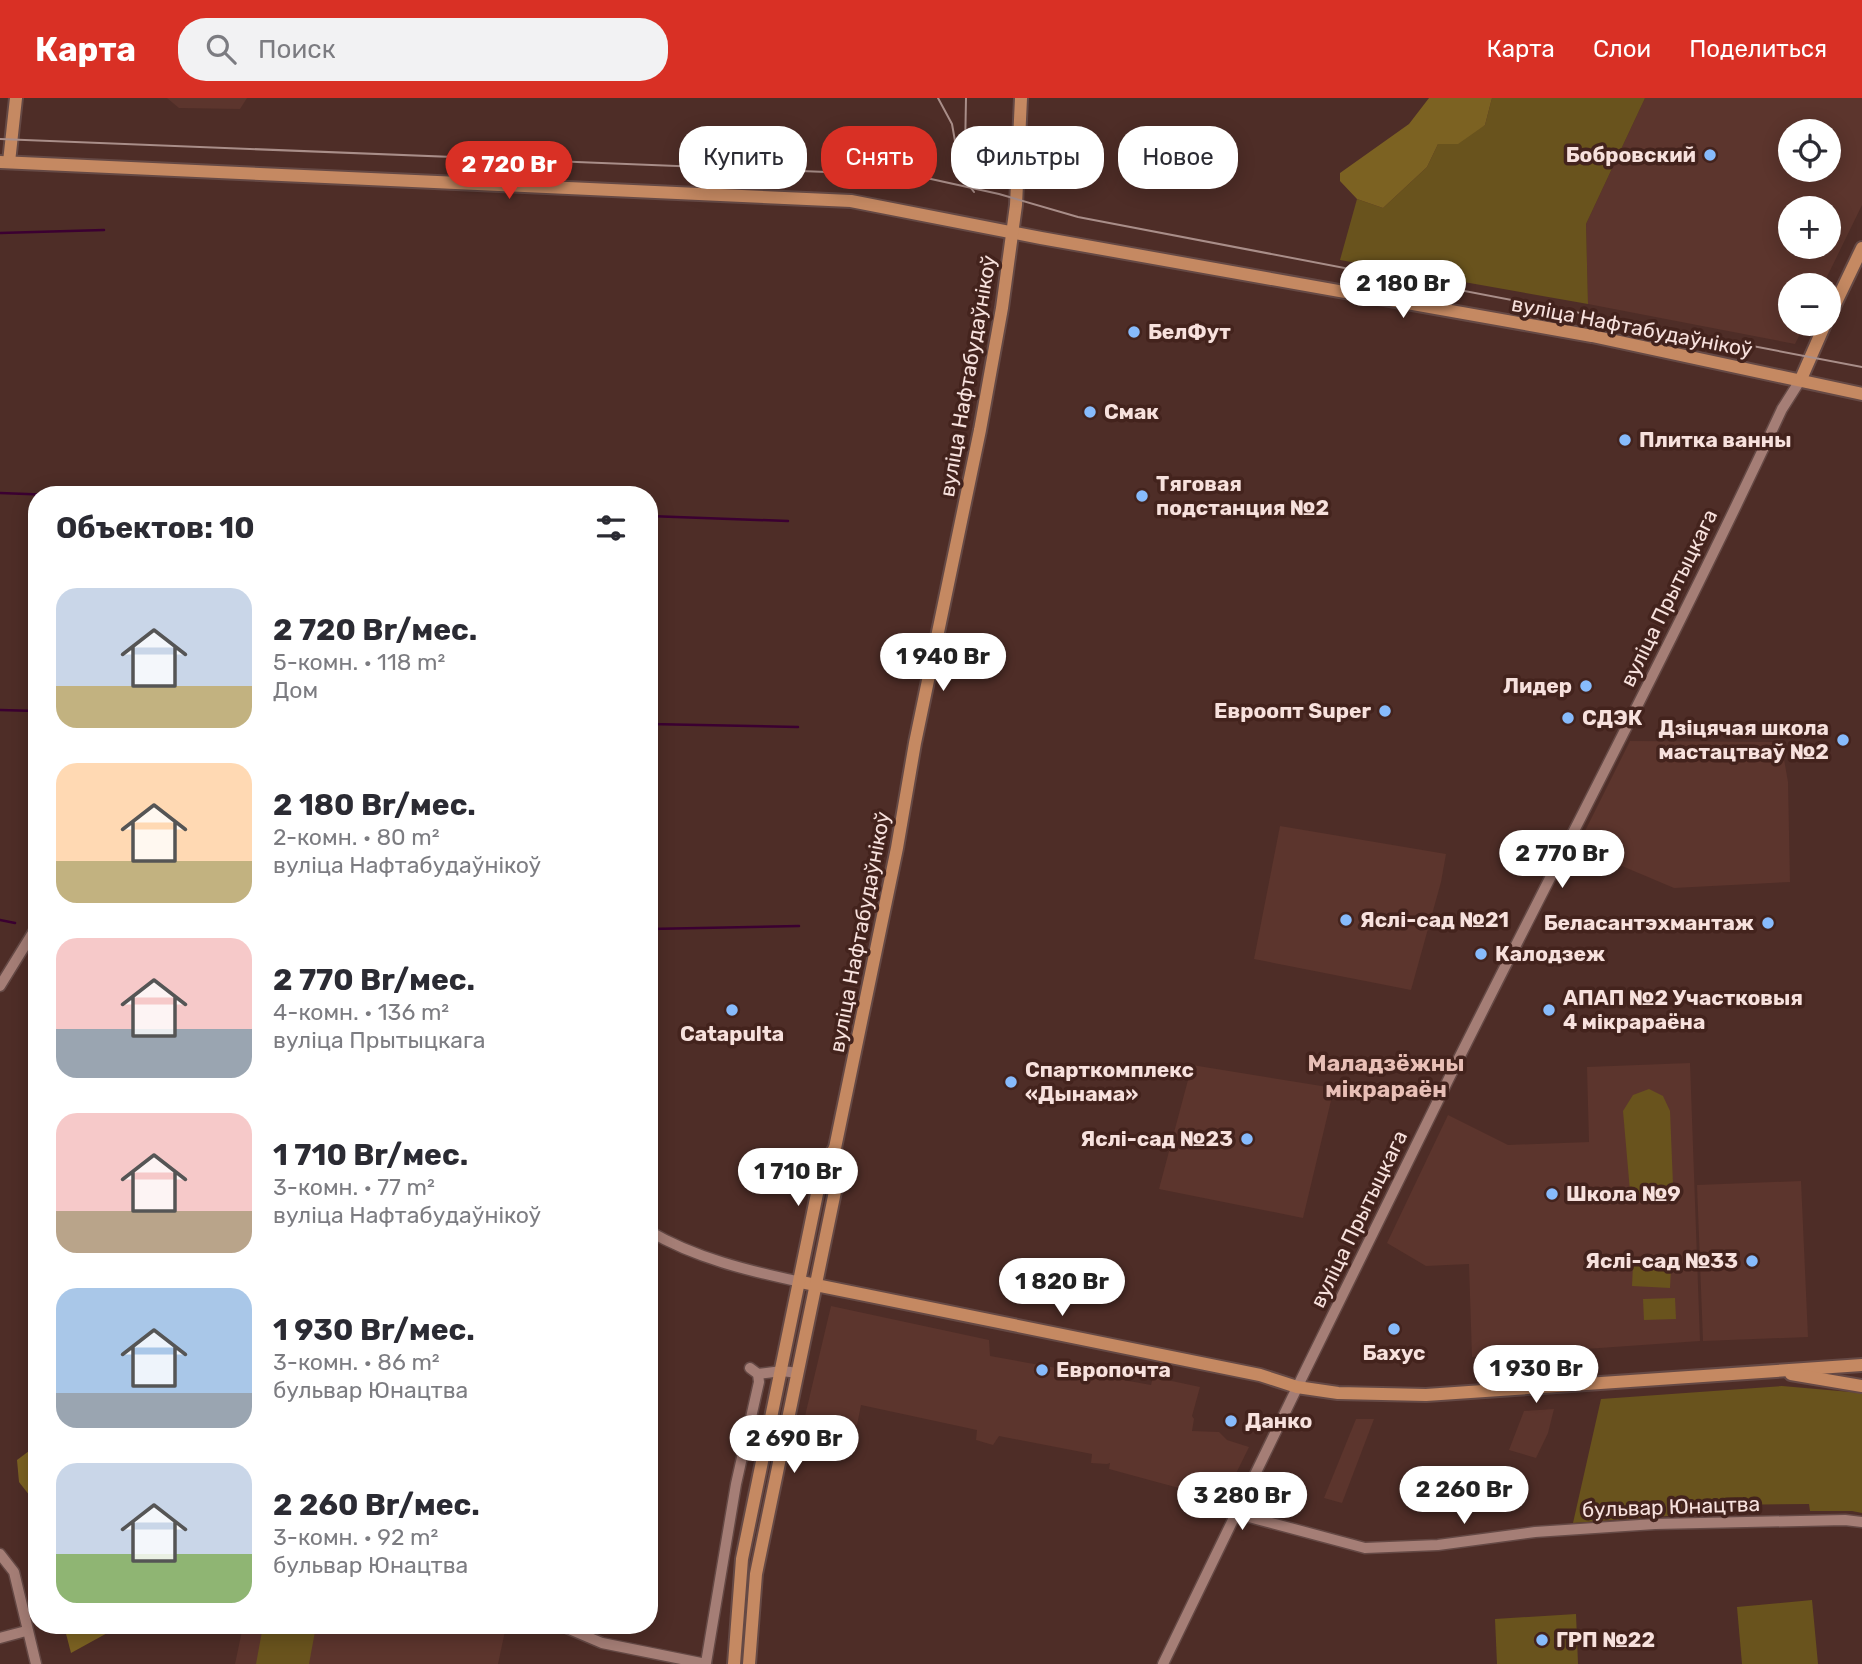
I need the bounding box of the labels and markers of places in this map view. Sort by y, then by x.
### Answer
pin: 2 720 Br [437,141,581,201]
place label: Бобровский [1566,142,1696,167]
marker: Бобровский [1702,147,1718,163]
pin: 2 180 Br [1331,260,1475,320]
place label: БелФут [1148,319,1231,344]
marker: БелФут [1126,324,1142,340]
place label: Смак [1104,399,1159,424]
marker: Смак [1082,404,1098,420]
place label: Плитка ванны [1639,427,1791,452]
marker: Плитка ванны [1617,432,1633,448]
place label: Тяговая подстанция №2 [1156,471,1329,520]
marker: Тяговая подстанция №2 [1134,488,1150,504]
pin: 1 940 Br [871,634,1015,693]
place label: Лидер [1503,673,1572,698]
marker: Лидер [1578,678,1594,694]
place label: Евроопт Super [1214,698,1371,723]
marker: Евроопт Super [1377,703,1393,719]
place label: СДЭК [1582,705,1643,730]
marker: СДЭК [1560,710,1576,726]
place label: Дзіцячая школа мастацтваў №2 [1658,715,1829,764]
marker: Дзіцячая школа мастацтваў №2 [1835,732,1851,748]
pin: 2 770 Br [1490,830,1634,890]
place label: Яслі-сад №21 [1360,907,1509,932]
place label: Беласантэхмантаж [1544,910,1754,935]
marker: Яслі-сад №21 [1338,912,1354,928]
marker: Беласантэхмантаж [1760,915,1776,931]
place label: Калодзеж [1495,941,1605,966]
marker: Калодзеж [1473,946,1489,962]
place label: АПАП №2 Участковыя 4 мікрараёна [1563,985,1803,1034]
marker: Catapulta [724,1002,740,1018]
marker: АПАП №2 Участковыя 4 мікрараёна [1541,1002,1557,1018]
place label: Catapulta [680,1021,784,1046]
place label: Спарткомплекс «Дынама» [1025,1057,1194,1106]
marker: Спарткомплекс «Дынама» [1003,1074,1019,1090]
place label: Яслі-сад №23 [1081,1126,1233,1151]
marker: Яслі-сад №23 [1239,1131,1255,1147]
pin: 1 710 Br [726,1148,870,1208]
place label: Школа №9 [1566,1181,1681,1206]
marker: Школа №9 [1544,1186,1560,1202]
place label: Яслі-сад №33 [1585,1248,1738,1273]
marker: Яслі-сад №33 [1744,1253,1760,1269]
pin: 1 820 Br [990,1258,1134,1318]
marker: Бахус [1386,1321,1402,1337]
place label: Бахус [1363,1340,1425,1365]
pin: 1 930 Br [1464,1346,1608,1405]
place label: Европочта [1056,1357,1171,1382]
marker: Европочта [1034,1362,1050,1378]
place label: Данко [1245,1408,1312,1433]
marker: Данко [1223,1413,1239,1429]
pin: 2 690 Br [722,1416,866,1475]
pin: 2 260 Br [1392,1466,1536,1526]
pin: 3 280 Br [1170,1472,1314,1532]
place label: ГРП №22 [1556,1627,1655,1652]
marker: ГРП №22 [1534,1632,1550,1648]

